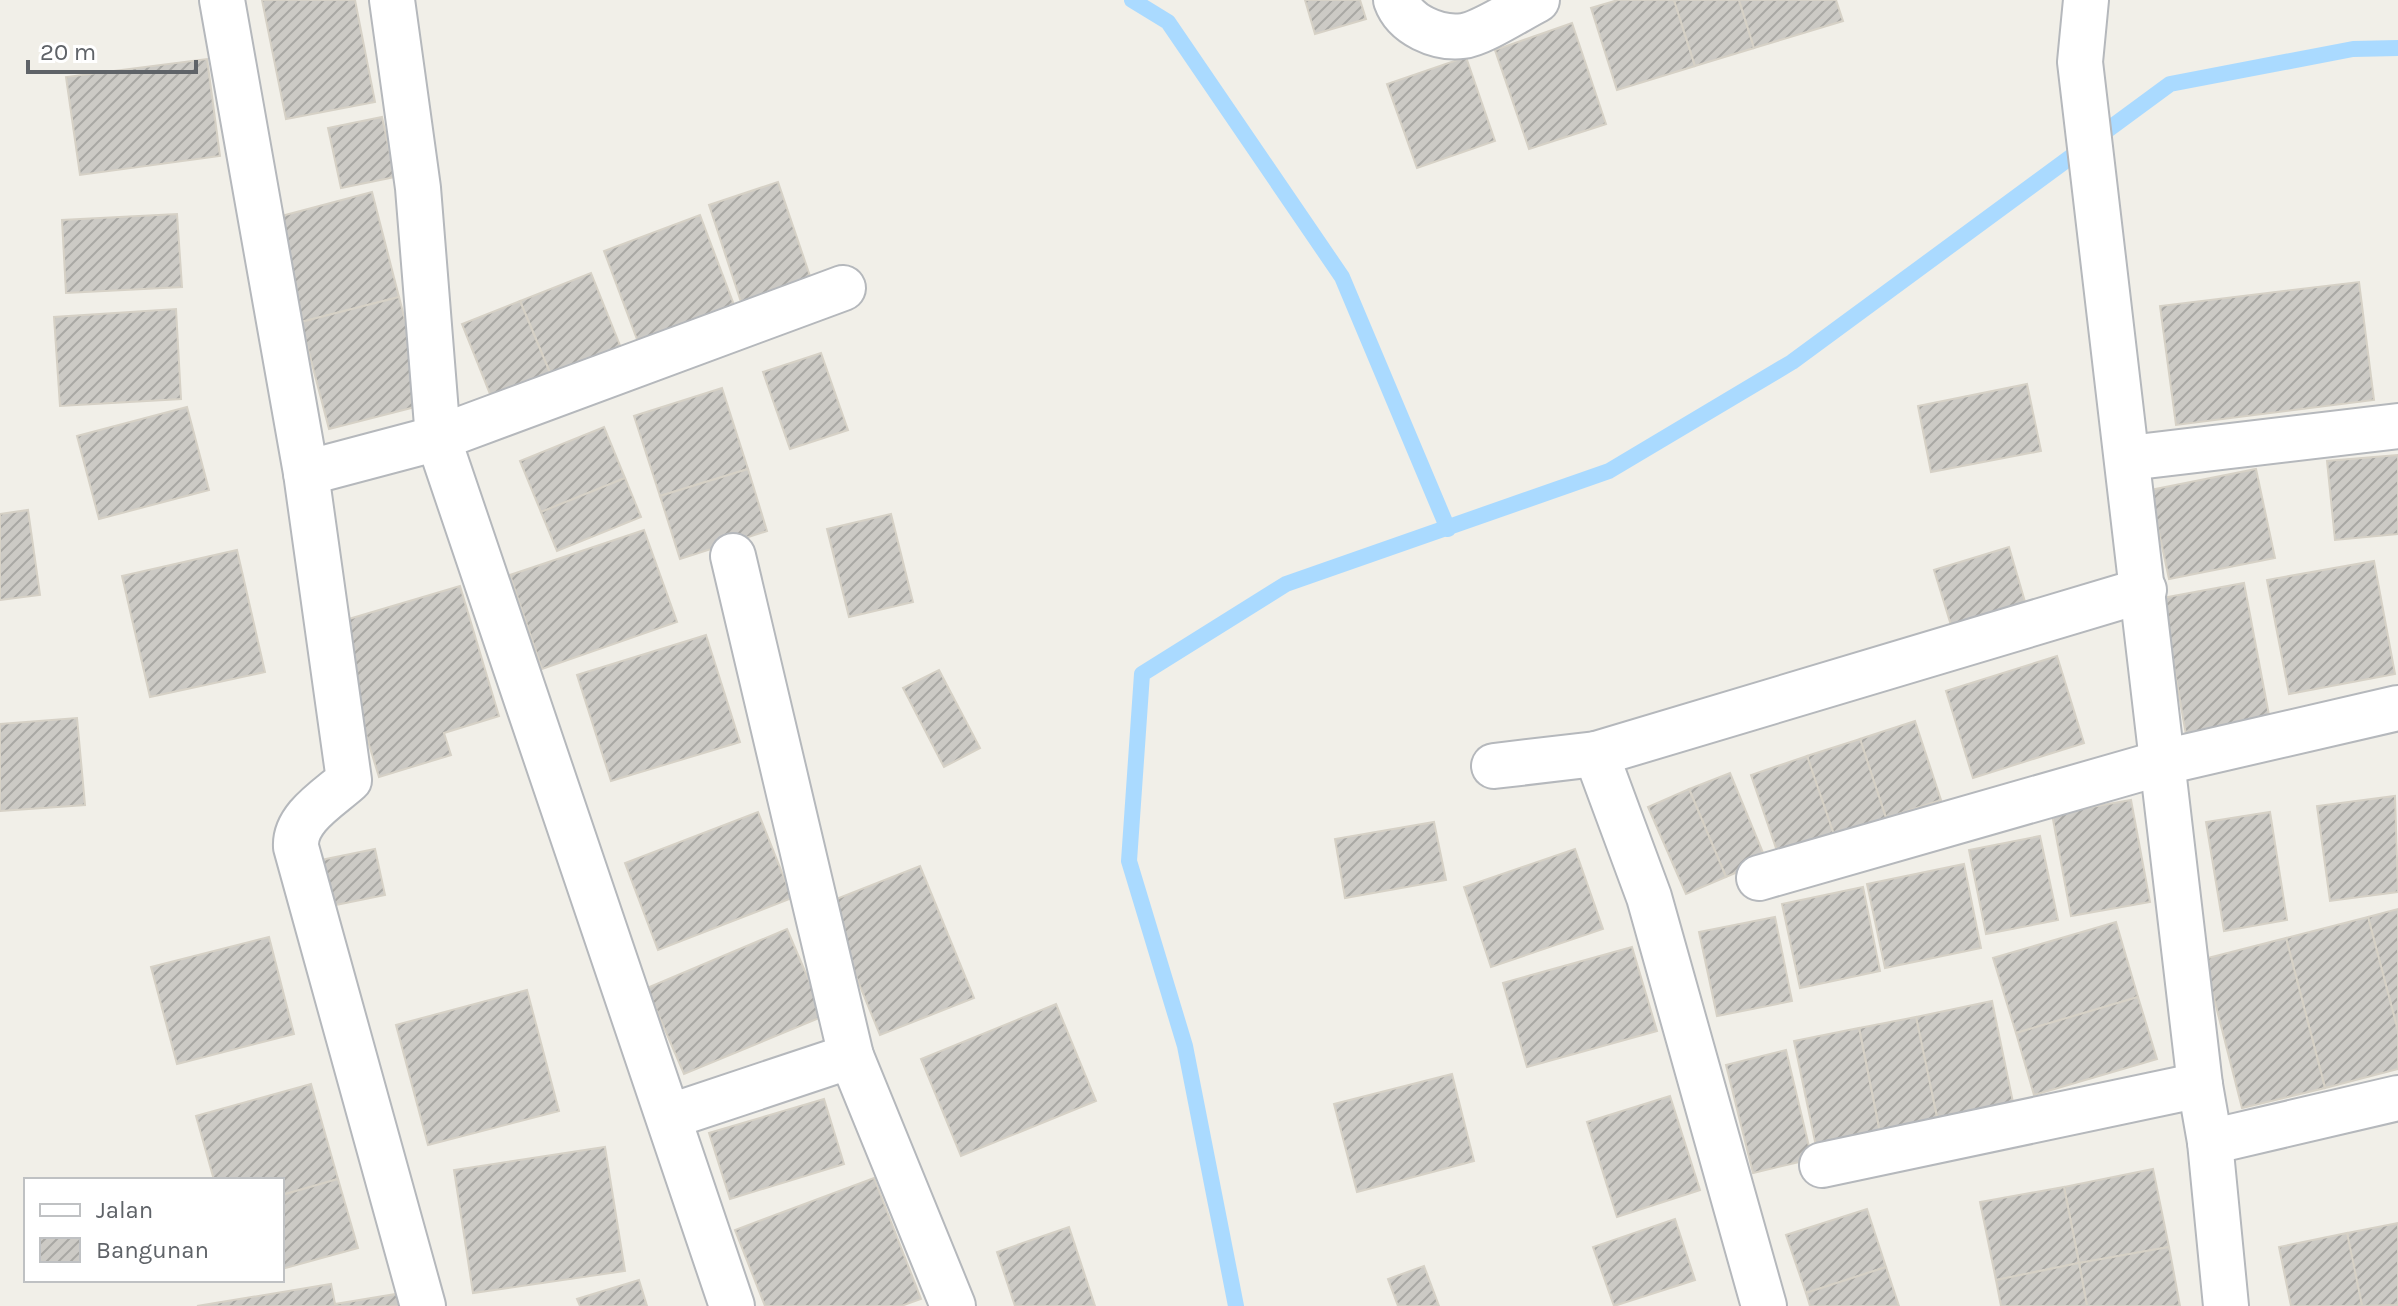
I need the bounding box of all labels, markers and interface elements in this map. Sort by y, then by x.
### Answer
scale bar [28,24,196,74]
text: 20 m [40,38,96,66]
legend [24,1178,284,1282]
text: Jalan [96,1196,153,1224]
text: Bangunan [96,1236,209,1264]

